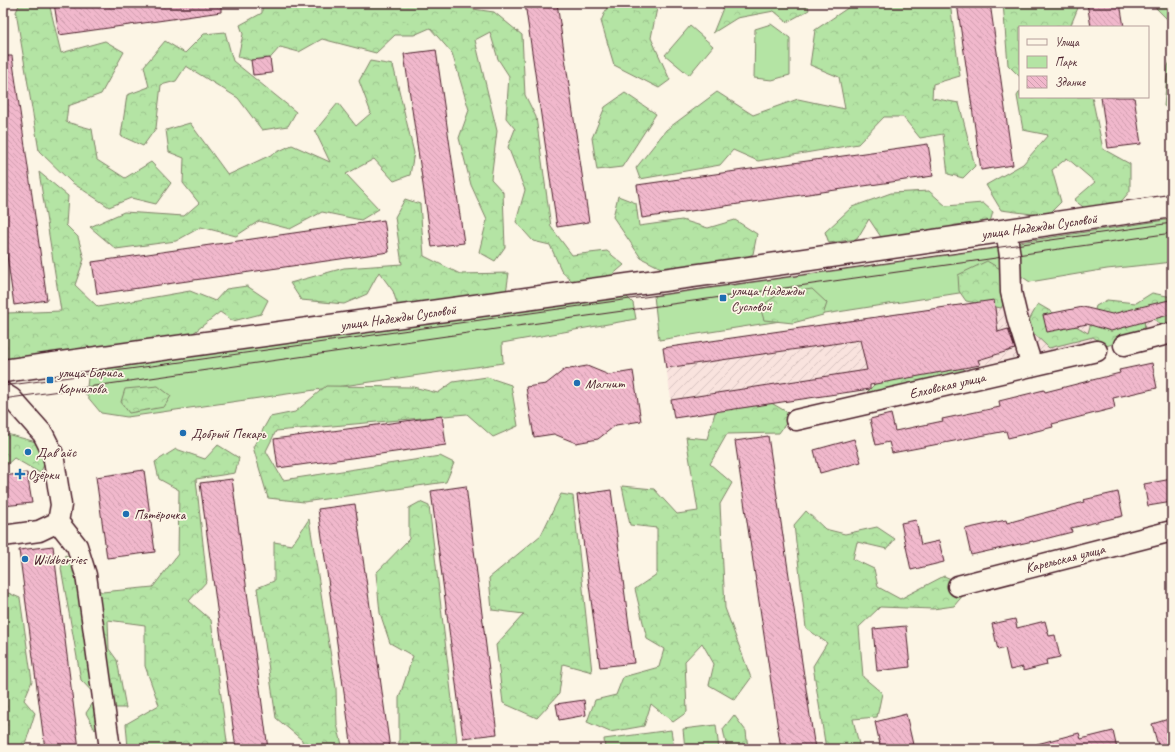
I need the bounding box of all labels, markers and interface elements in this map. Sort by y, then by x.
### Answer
legend [1019,26,1149,98]
text: Улица [1055,34,1080,50]
text: Парк [1055,54,1078,70]
text: Здание [1055,74,1086,90]
street label: улица Надежды Сусловой [979,210,1099,243]
place label: улица Надежды Сусловой [730,282,805,315]
marker: улица Надежды Сусловой [718,293,728,303]
street label: улица Надежды Сусловой [338,301,458,334]
place label: улица Бориса Корнилова [57,364,124,397]
street label: Елховская улица [907,368,988,402]
marker: улица Бориса Корнилова [45,375,55,385]
place label: Магнит [585,375,626,392]
marker: Магнит [572,378,582,388]
place label: Добрый Пекарь [191,425,267,442]
marker: Добрый Пекарь [178,428,188,438]
place label: Дав айс [36,444,77,461]
marker: Дав айс [23,447,33,457]
place label: Озёрки [28,466,60,483]
marker: Озёрки [15,469,25,479]
place label: Пятёрочка [134,506,187,523]
marker: Пятёрочка [121,509,131,519]
street label: Карельская улица [1024,540,1107,577]
place label: Wildberries [33,551,88,568]
marker: Wildberries [20,554,30,564]

